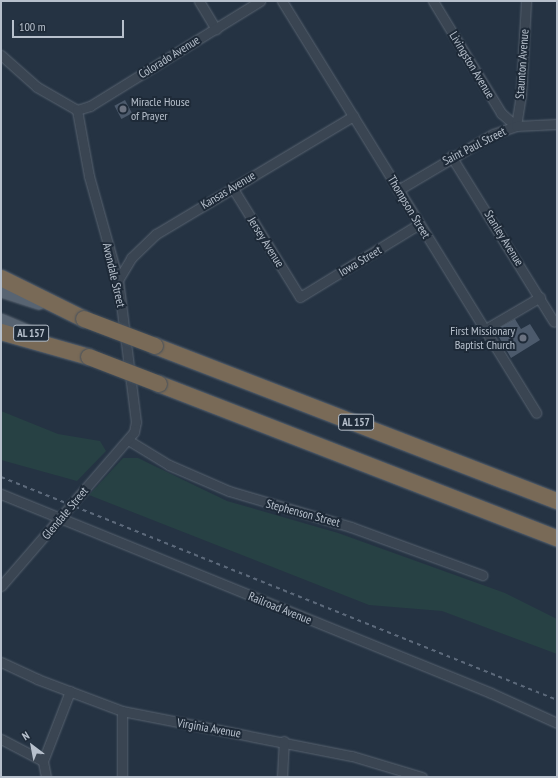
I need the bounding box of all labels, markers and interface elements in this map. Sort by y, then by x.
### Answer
scale bar [14,12,126,38]
text: 100 m [19,19,46,34]
street label: Staunton Avenue [512,28,532,100]
street label: Livingston Avenue [446,29,498,101]
street label: Colorado Avenue [136,32,202,82]
place label: Miracle House of Prayer [131,95,190,123]
marker: Miracle House of Prayer [118,104,128,114]
street label: Saint Paul Street [440,124,508,168]
street label: Kansas Avenue [198,168,258,212]
street label: Thompson Street [385,173,433,241]
street label: Stanley Avenue [481,207,527,269]
street label: Jersey Avenue [245,214,287,270]
street label: Avondale Street [100,241,128,309]
street label: Iowa Street [336,243,384,279]
road number: AL 157 [12,324,50,342]
place label: First Missionary Baptist Church [450,324,515,352]
marker: First Missionary Baptist Church [518,333,528,343]
road number: AL 157 [337,413,375,431]
street label: Glendale Street [39,484,91,542]
street label: Stephenson Street [264,496,342,530]
street label: Railroad Avenue [246,589,314,627]
street label: Virginia Avenue [176,715,242,741]
north arrow [12,726,52,766]
text: N [19,728,32,743]

